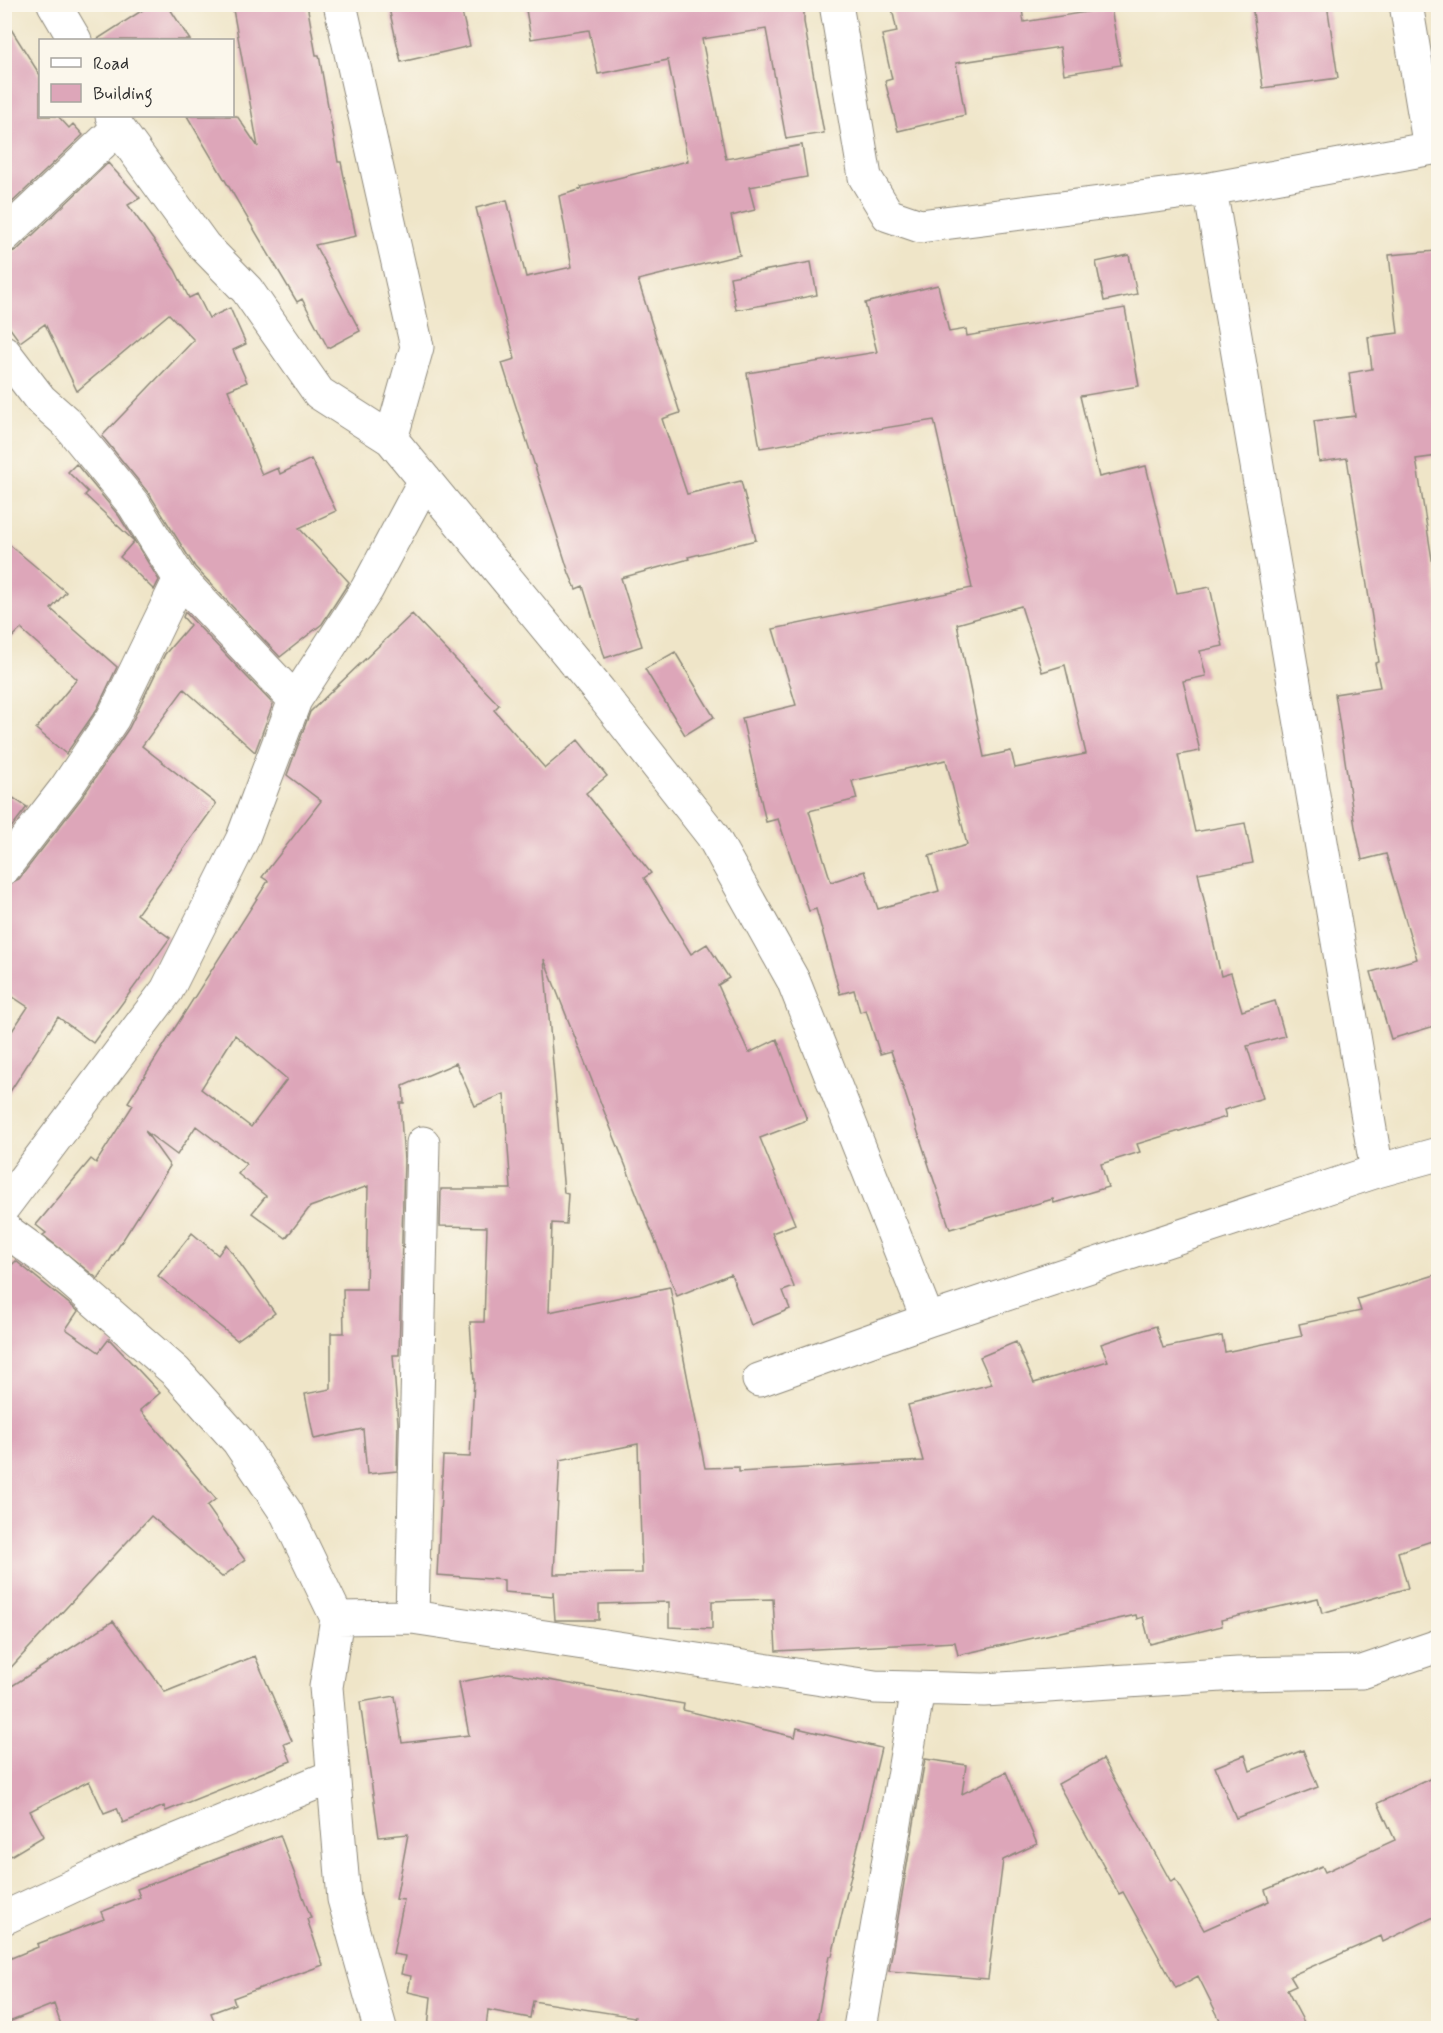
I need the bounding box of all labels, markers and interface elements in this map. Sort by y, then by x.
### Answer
legend [39,39,234,117]
text: Road [93,52,129,76]
text: Building [93,82,153,108]

